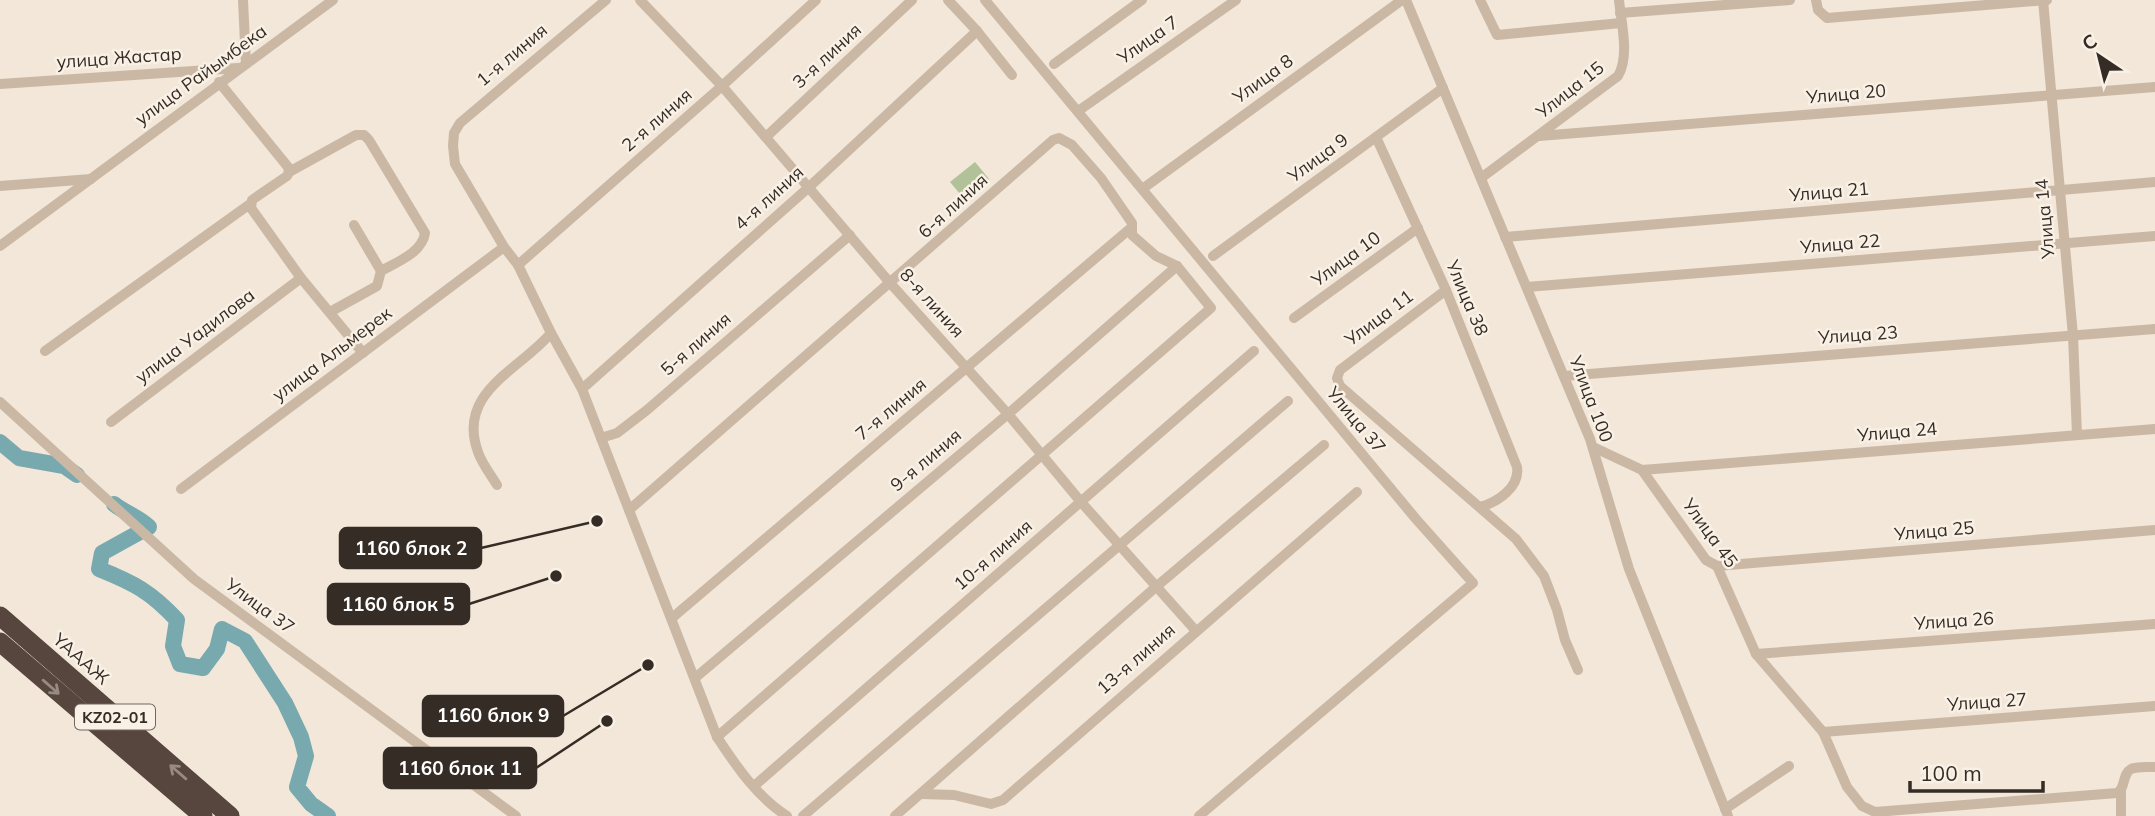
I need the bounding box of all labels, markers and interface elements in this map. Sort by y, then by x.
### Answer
street label: Улица 7 [1112,10,1183,69]
street label: 1-я линия [471,18,552,91]
street label: 3-я линия [787,18,866,93]
street label: улица Райымбека [130,19,271,130]
north arrow [2064,21,2134,91]
text: С [2077,29,2101,56]
street label: улица Жастар [56,42,182,73]
street label: Улица 8 [1227,49,1297,109]
street label: Улица 15 [1530,56,1608,124]
street label: Улица 20 [1804,79,1887,109]
street label: 2-я линия [617,83,697,156]
street label: Улица 9 [1282,128,1352,188]
street label: 4-я линия [729,160,808,235]
street label: 6-я линия [913,168,992,243]
street label: Улица 21 [1787,177,1870,207]
street label: Улица 14 [2030,178,2060,261]
street label: Улица 10 [1306,226,1385,292]
street label: Улица 22 [1798,229,1881,259]
street label: Улица 38 [1441,256,1494,339]
street label: 8-я линия [895,263,970,342]
street label: улица Уадилова [130,283,259,388]
street label: Улица 11 [1339,284,1418,351]
street label: улица Альмерек [267,301,396,406]
street label: 5-я линия [656,307,736,380]
street label: Улица 23 [1816,320,1899,349]
street label: Улица 100 [1564,351,1618,445]
street label: 7-я линия [850,372,931,445]
street label: Улица 37 [1321,381,1391,458]
street label: Улица 24 [1855,417,1938,447]
street label: 9-я линия [885,423,966,496]
street label: Улица 45 [1677,493,1743,572]
street label: 10-я линия [949,514,1037,595]
street label: Улица 25 [1892,516,1975,546]
callout: 1160 блок 2 [340,528,481,568]
text: 1160 блок 2 [355,536,467,560]
street label: Улица 37 [220,572,299,638]
callout: 1160 блок 5 [328,584,469,624]
text: 1160 блок 5 [342,592,454,616]
street label: Улица 26 [1912,606,1995,635]
street label: 13-я линия [1092,618,1180,699]
street label: ҮАААЖ [48,627,114,689]
one-way arrow [42,679,60,695]
street label: Улица 27 [1945,687,2028,716]
callout: 1160 блок 9 [423,696,563,736]
text: 1160 блок 9 [437,703,549,727]
road number: KZ02-01 [75,704,155,730]
callout: 1160 блок 11 [384,748,536,788]
scale bar [1910,750,2043,794]
text: 1160 блок 11 [398,756,522,780]
text: 100 m [1920,760,1982,786]
one-way arrow [170,764,188,780]

